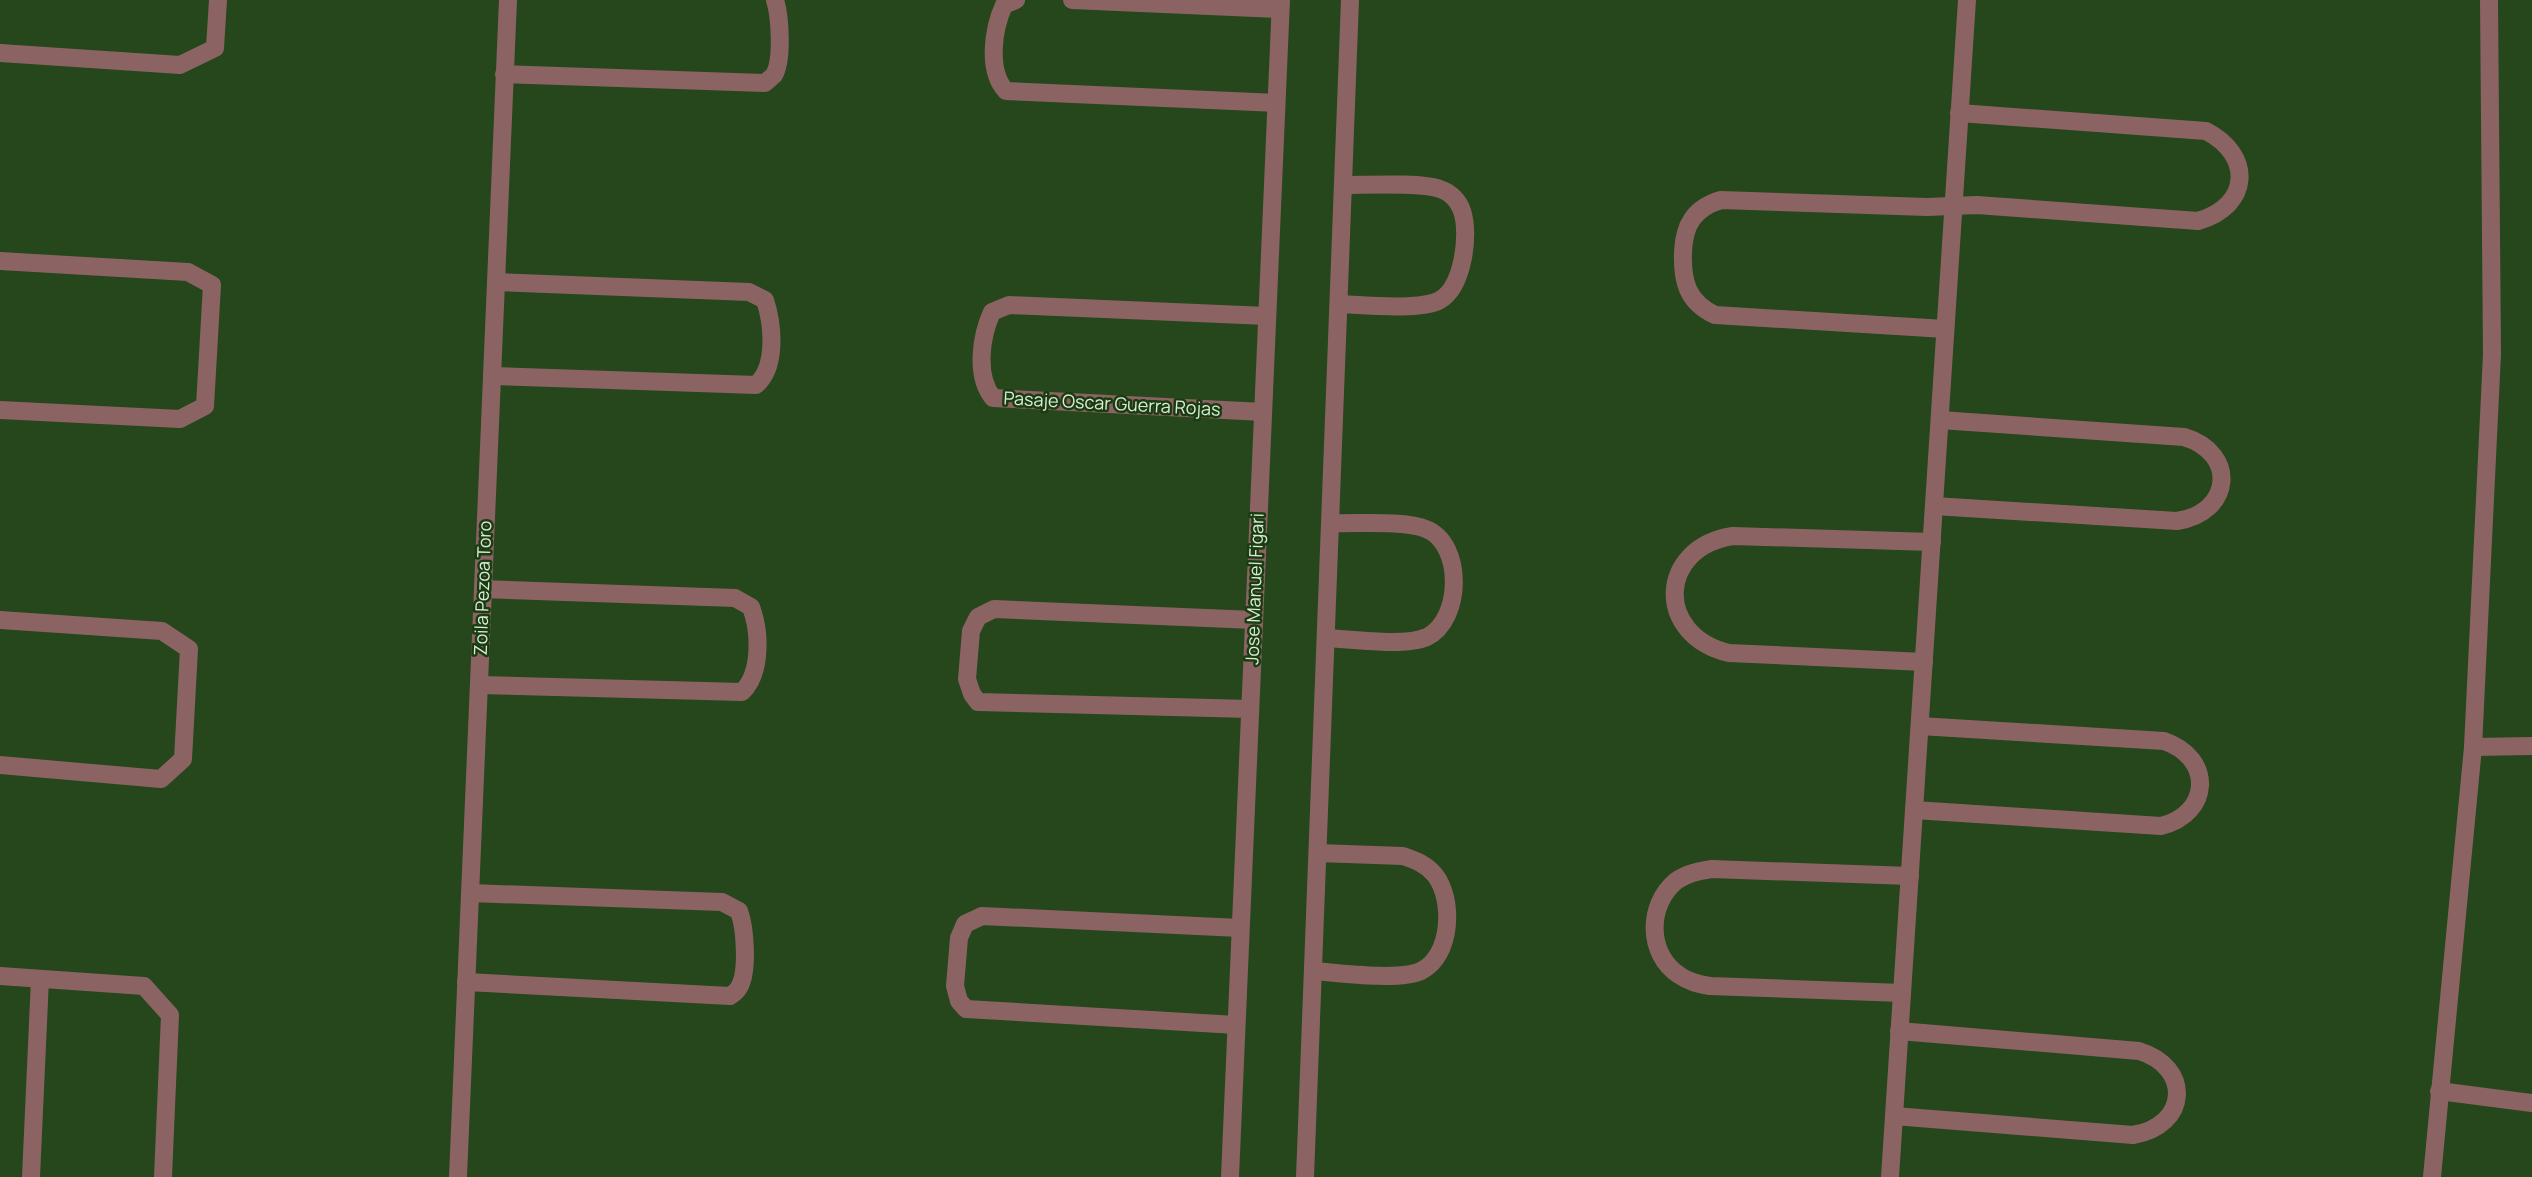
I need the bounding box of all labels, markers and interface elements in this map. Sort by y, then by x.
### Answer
street label: Pasaje Oscar Guerra Rojas [1003,385,1221,421]
street label: Jose Manuel Figari [1239,513,1269,665]
street label: Zoila Pezoa Toro [468,520,496,656]

